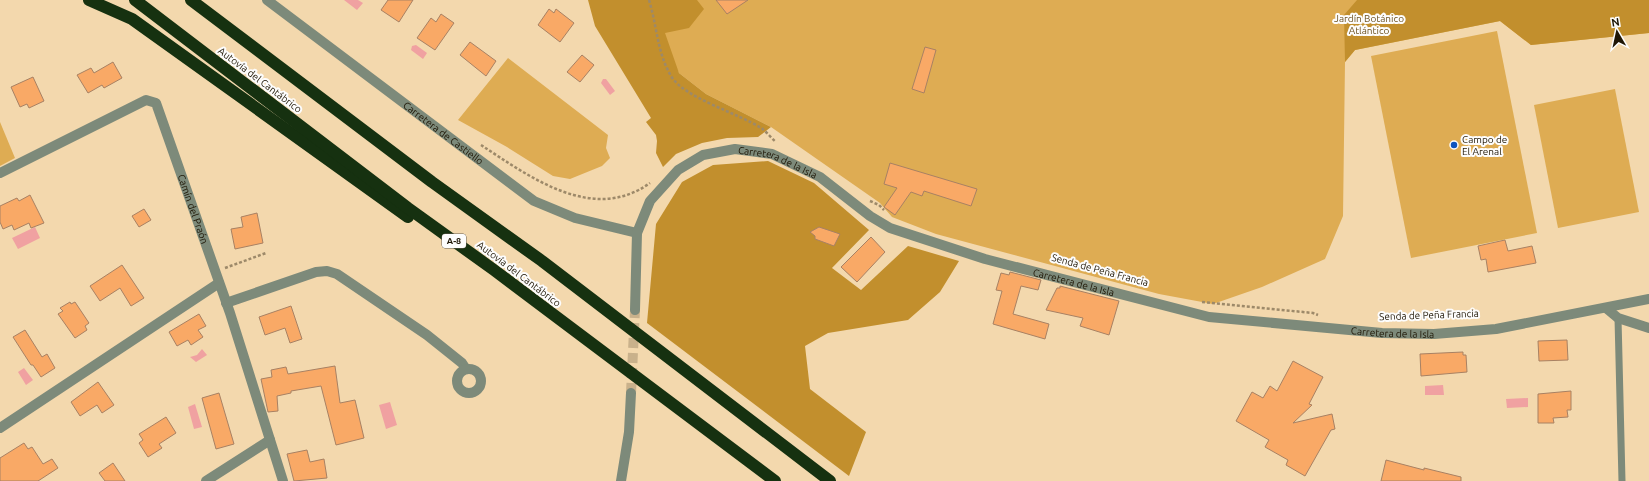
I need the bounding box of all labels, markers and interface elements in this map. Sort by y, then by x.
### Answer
north arrow [1597,12,1637,52]
park label: Jardín Botánico Atlántico [1334,13,1404,36]
text: N [1610,16,1620,29]
street label: Autovía del Cantábrico [216,45,304,115]
street label: Carretera de Castiello [401,99,486,167]
place label: Campo de El Arenal [1462,134,1507,157]
marker: Campo de El Arenal [1449,140,1459,150]
street label: Carretera de la Isla [737,144,819,180]
street label: Camín del Praón [176,173,211,245]
road number: A-8 [442,234,466,248]
street label: Autovía del Cantábrico [475,239,563,309]
street label: Senda de Peña Francia [1050,252,1150,288]
street label: Carretera de la Isla [1032,266,1116,298]
street label: Senda de Peña Francia [1379,308,1479,322]
street label: Carretera de la Isla [1350,325,1434,340]

